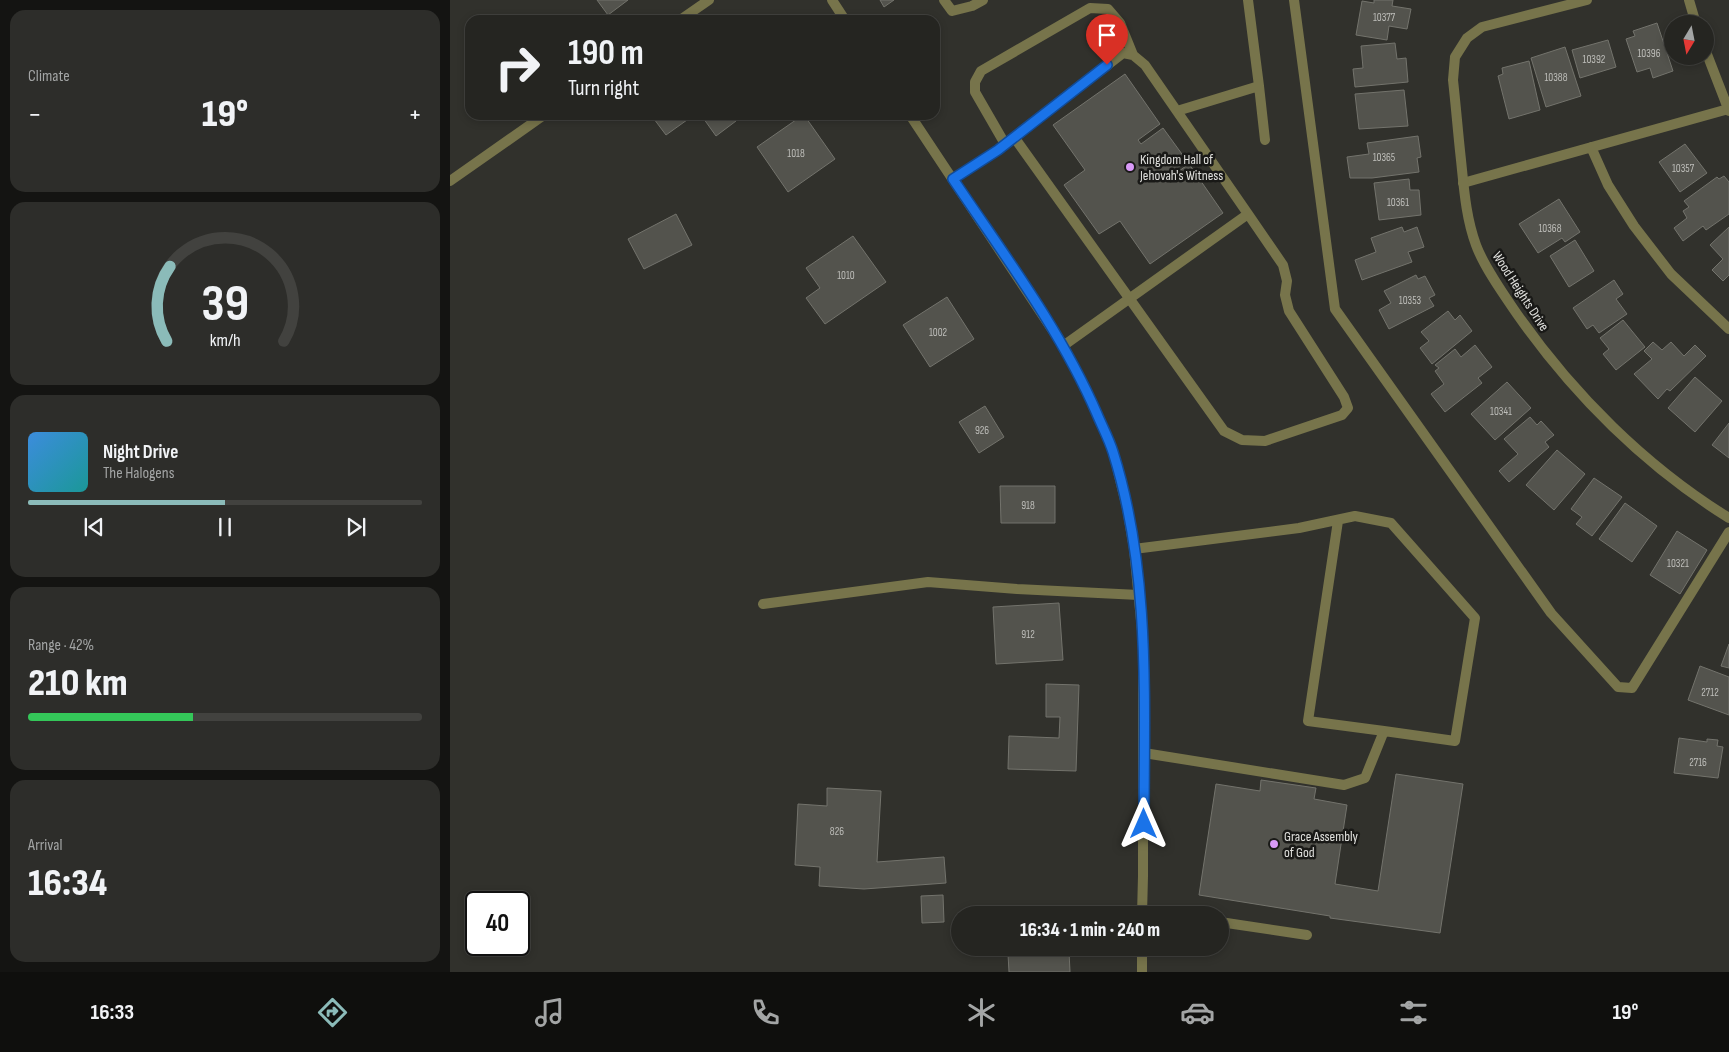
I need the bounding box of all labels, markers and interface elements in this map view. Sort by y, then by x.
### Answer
house number: 10377 [1373,11,1396,24]
pin [1086,14,1128,65]
north arrow [1664,15,1714,65]
map controls [1664,15,1714,65]
icon: arrive [1093,21,1121,49]
text: 190 m [568,32,644,75]
icon: right [485,35,550,100]
house number: 10396 [1637,47,1661,60]
house number: 10392 [1583,53,1606,66]
text: Climate [28,67,70,86]
house number: 10388 [1544,71,1568,84]
text: Turn right [568,75,639,102]
text: 19° [202,92,248,137]
text: − [28,98,42,131]
text: + [408,98,422,131]
house number: 1018 [787,147,805,160]
place label: Kingdom Hall of Jehovah's Witness [1139,151,1223,184]
house number: 10365 [1373,151,1395,164]
marker: Kingdom Hall of Jehovah's Witness [1124,161,1136,173]
house number: 10357 [1672,162,1695,175]
house number: 10361 [1387,196,1409,209]
house number: 10368 [1539,222,1562,235]
street label: Wood Heights Drive [1489,248,1553,334]
house number: 1010 [837,269,855,282]
text: 39 [201,273,249,336]
house number: 10353 [1399,294,1422,307]
house number: 1002 [929,326,948,339]
text: km/h [210,330,240,351]
house number: 10341 [1490,405,1512,418]
house number: 926 [975,424,989,437]
text: Night Drive [103,441,178,464]
text: The Halogens [103,464,174,483]
house number: 918 [1021,499,1035,512]
icon: previous [80,513,108,541]
icon: pause [211,513,239,541]
icon: next [342,513,370,541]
house number: 10321 [1667,557,1689,570]
house number: 912 [1021,628,1035,641]
text: Range · 42% [28,636,94,655]
text: 210 km [28,661,127,706]
house number: 2712 [1701,686,1719,699]
house number: 2716 [1689,756,1707,769]
position arrow [1117,797,1169,849]
house number: 826 [830,825,844,838]
place label: Grace Assembly of God [1284,828,1359,861]
text: Arrival [28,836,62,855]
marker: Grace Assembly of God [1268,838,1280,850]
text: 16:34 [28,861,107,906]
speed limit sign: 40 [465,891,530,956]
text: 16:34 · 1 min · 240 m [1020,919,1160,942]
icon: directions [315,995,350,1030]
icon: music [532,995,567,1030]
icon: phone [748,995,783,1030]
icon: climate [964,995,999,1030]
icon: car [1180,995,1215,1030]
icon: filters [1396,995,1431,1030]
text: 16:33 [91,999,134,1026]
text: 19° [1612,999,1638,1026]

